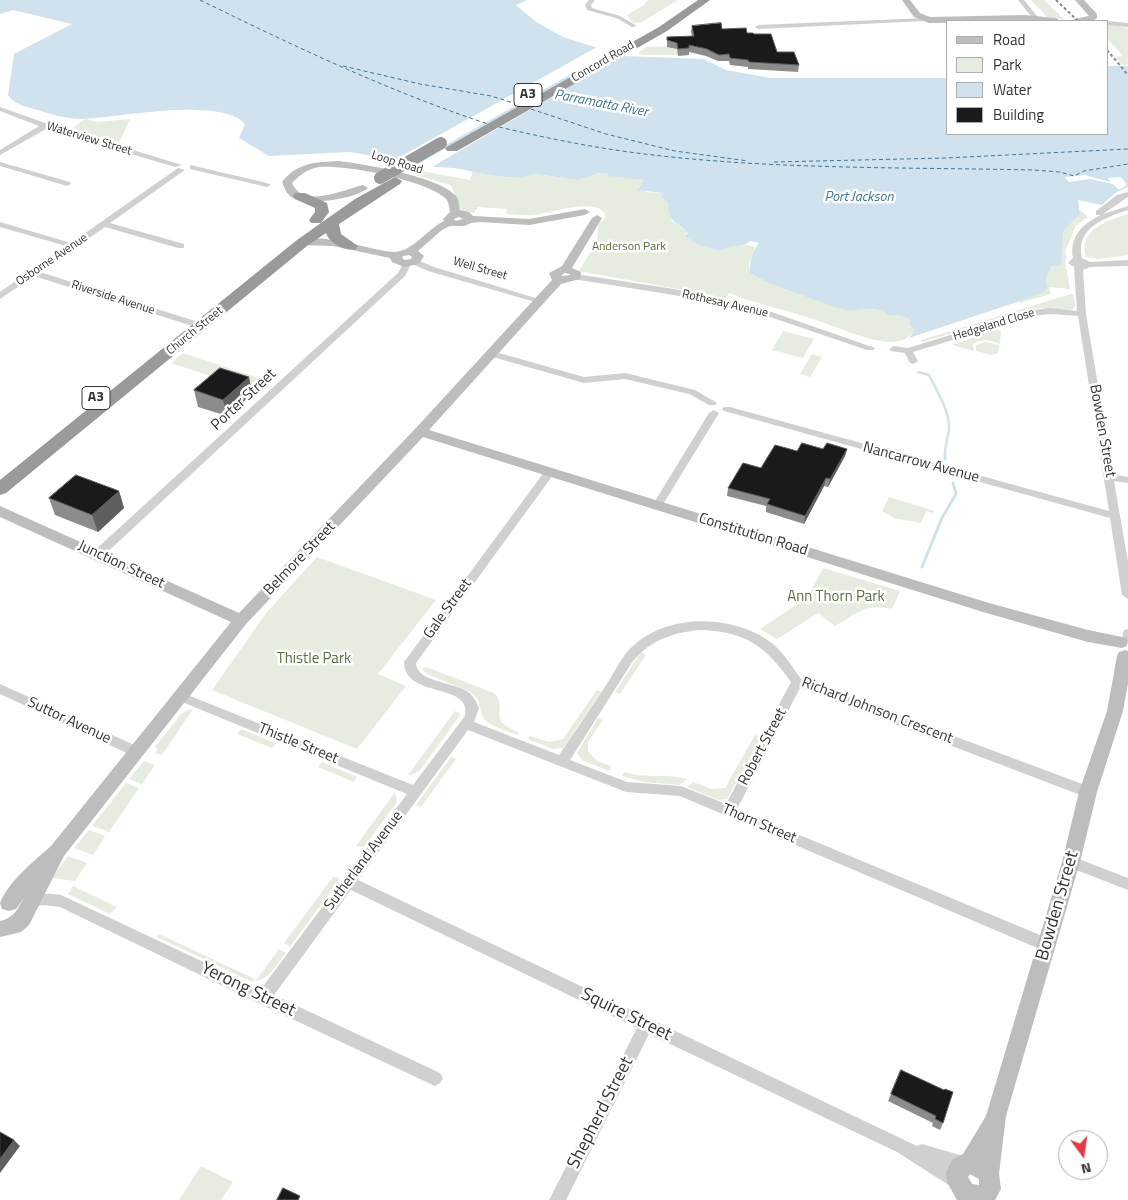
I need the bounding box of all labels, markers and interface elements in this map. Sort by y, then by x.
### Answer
legend [946,20,1108,135]
text: Road [993,28,1025,51]
street label: Concord Road [569,38,637,86]
text: Park [993,53,1022,76]
text: Water [993,78,1032,101]
road number: A3 [514,84,542,106]
water label: Parramatta River [553,87,649,121]
text: Building [993,103,1044,126]
street label: Waterview Street [45,119,133,159]
street label: Loop Road [369,148,425,178]
water label: Port Jackson [825,190,893,206]
street label: Osborne Avenue [14,231,90,289]
park label: Anderson Park [592,240,666,254]
street label: Well Street [451,254,509,284]
street label: Riverside Avenue [70,278,156,318]
street label: Rothesay Avenue [681,287,769,321]
street label: Church Street [164,304,226,358]
street label: Hedgeland Close [952,306,1036,344]
street label: Porter Street [208,365,280,435]
street label: Bowden Street [1085,383,1119,479]
road number: A3 [82,386,110,409]
street label: Nancarrow Avenue [861,439,981,487]
street label: Constitution Road [696,510,810,560]
street label: Belmore Street [260,518,340,600]
street label: Junction Street [75,537,167,593]
street label: Gale Street [420,575,476,643]
park label: Ann Thorn Park [787,588,885,606]
park label: Thistle Park [277,650,351,668]
street label: Richard Johnson Crescent [799,674,955,748]
street label: Suttor Avenue [24,694,114,748]
street label: Robert Street [735,705,791,789]
street label: Thistle Street [255,720,341,768]
street label: Thorn Street [719,800,799,848]
street label: Sutherland Avenue [321,808,407,914]
street label: Bowden Street [1032,849,1084,963]
street label: Yerong Street [197,958,299,1022]
street label: Squire Street [577,984,675,1046]
street label: Shepherd Street [564,1053,638,1173]
north arrow [1058,1130,1108,1180]
text: N [1079,1158,1094,1180]

